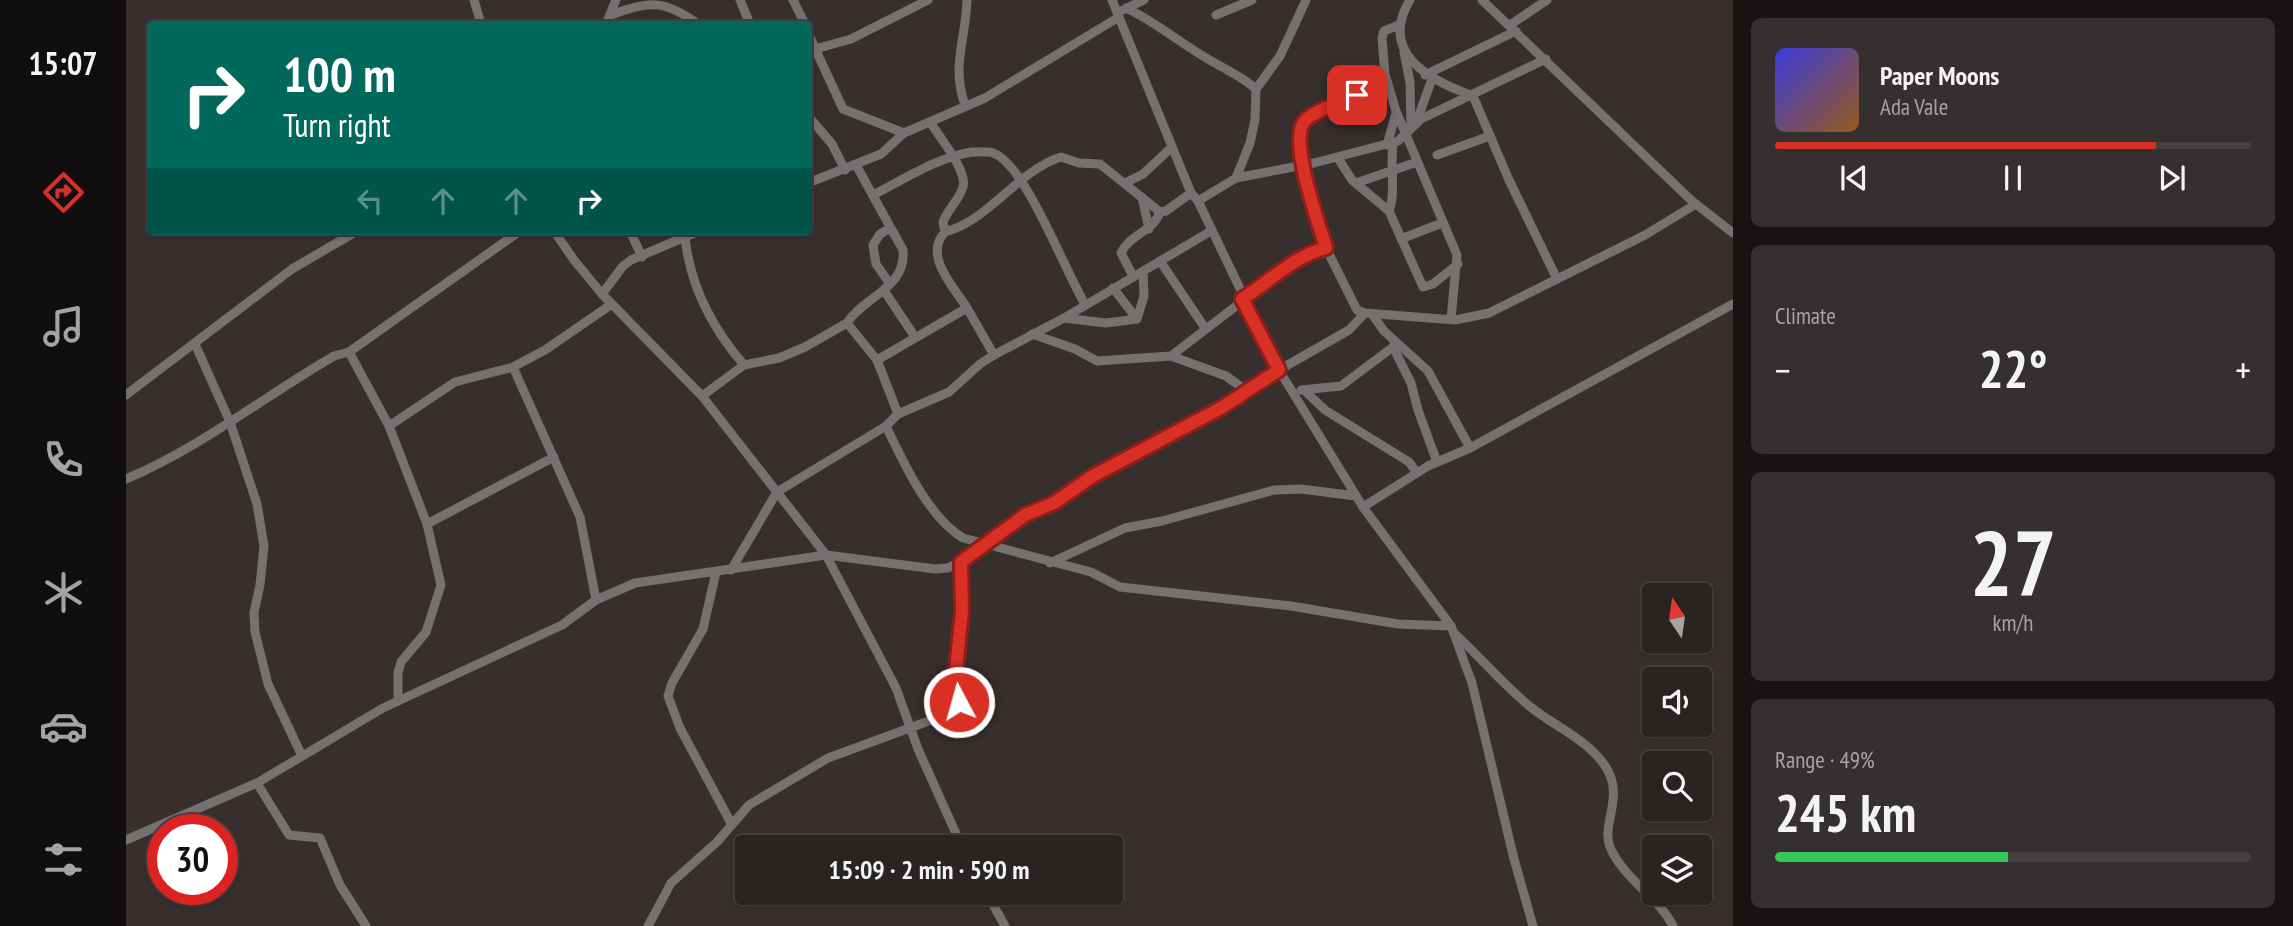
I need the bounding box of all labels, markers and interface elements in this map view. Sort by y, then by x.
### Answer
text: 15:07 [28,42,98,84]
text: 100 m [283,42,396,106]
icon: right [168,49,259,140]
text: Paper Moons [1880,59,1999,92]
pin [1327,65,1387,125]
icon: arrive [1338,76,1376,114]
text: Ada Vale [1880,92,1948,121]
text: Turn right [283,104,391,146]
icon: previous [1835,159,1873,197]
icon: pause [1994,159,2032,197]
icon: next [2153,159,2191,197]
icon: directions [39,168,88,217]
icon: left [351,182,389,220]
icon: ahead [424,182,462,220]
icon: ahead [497,182,535,220]
icon: right [570,182,608,220]
text: Climate [1775,301,1836,330]
icon: music [39,302,88,351]
text: 22° [1979,335,2047,402]
text: − [1775,345,1791,394]
text: + [2235,345,2251,394]
icon: phone [39,435,88,484]
text: 27 [1970,503,2057,621]
icon: climate [39,568,88,617]
north arrow [1642,583,1712,653]
map controls [1642,583,1712,905]
text: km/h [1993,608,2033,637]
position arrow [922,665,996,739]
button: sound [1642,667,1712,737]
icon: car [39,702,88,751]
text: Range · 49% [1775,745,1875,774]
button: search [1642,751,1712,821]
text: 245 km [1775,779,1916,846]
speed limit sign: 30 [147,814,238,905]
icon: filters [39,835,88,884]
button: layers [1642,835,1712,905]
text: 15:09 · 2 min · 590 m [829,853,1029,886]

